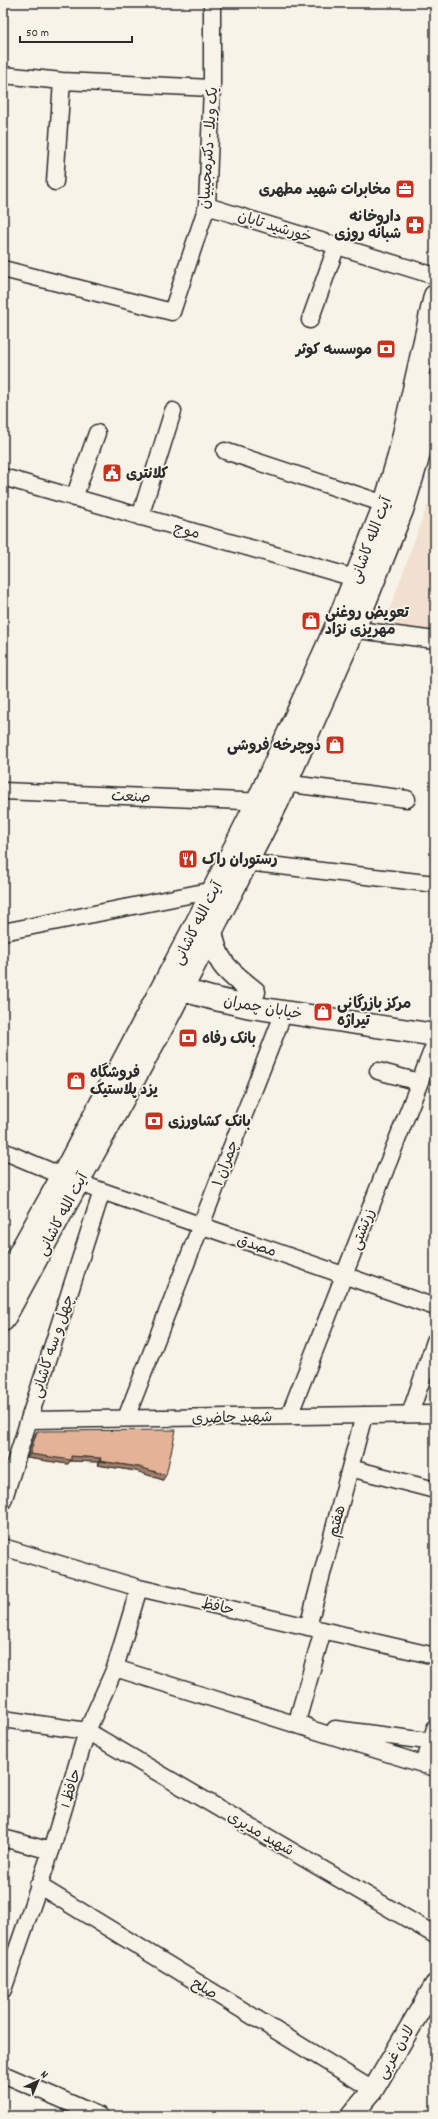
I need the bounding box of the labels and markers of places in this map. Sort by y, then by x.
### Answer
office icon: مخابرات شهید مطهری [394,178,416,200]
place label: مخابرات شهید مطهری [259,180,391,202]
place label: داروخانه شبانه روزی [334,207,401,246]
pharmacy icon: داروخانه شبانه روزی [404,214,426,236]
bank icon: موسسه کوثر [375,338,397,360]
place label: موسسه کوثر [294,340,372,362]
public building icon: کلانتری [101,462,123,484]
place label: کلانتری [126,464,168,486]
place label: تعویض روغنی مهریزی نژاد [325,603,410,642]
shop icon: تعویض روغنی مهریزی نژاد [300,610,322,632]
shop icon: دوچرخه فروشی [324,734,346,756]
place label: دوچرخه فروشی [227,736,321,758]
restaurant icon: رستوران راک [177,848,199,870]
place label: رستوران راک [202,850,278,872]
place label: مرکز بازرگانی تیراژه [337,993,411,1033]
shop icon: مرکز بازرگانی تیراژه [312,1001,334,1023]
bank icon: بانک رفاه [177,1027,199,1049]
place label: بانک رفاه [202,1029,256,1051]
place label: فروشگاه یزد پلاستیک [90,1062,159,1102]
shop icon: فروشگاه یزد پلاستیک [65,1070,87,1092]
bank icon: بانک کشاورزی [143,1110,165,1132]
place label: بانک کشاورزی [168,1112,251,1134]

